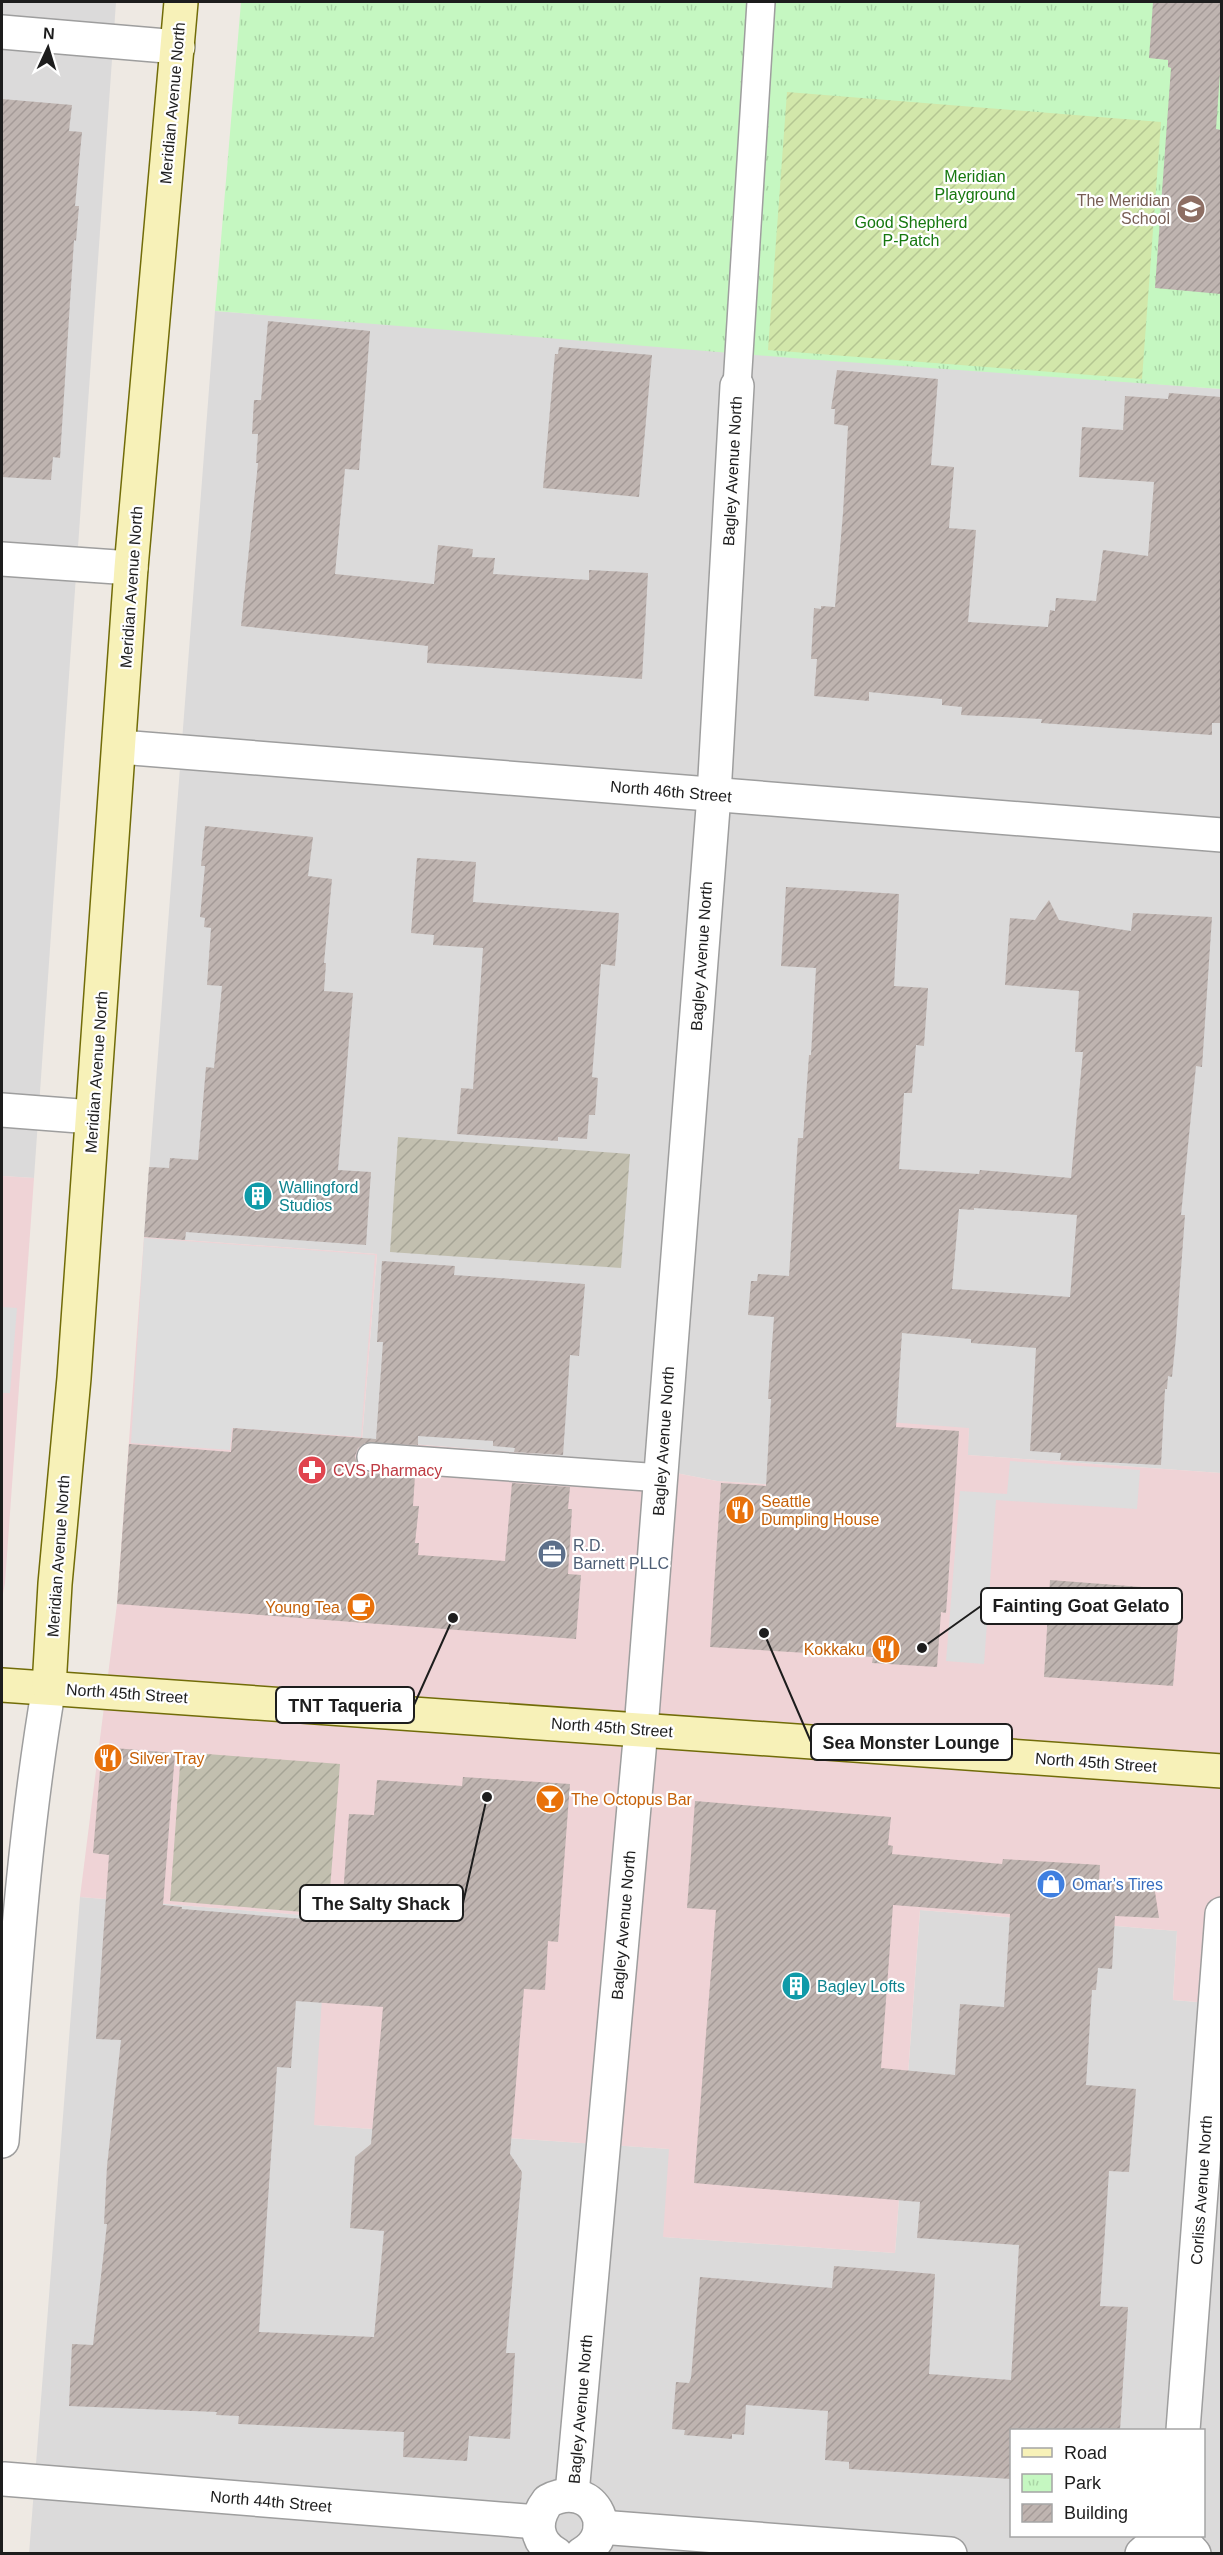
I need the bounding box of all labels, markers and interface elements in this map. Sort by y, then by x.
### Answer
north arrow [18,18,78,78]
street label: Meridian Avenue North [157,21,188,185]
text: N [43,25,55,42]
park label: Meridian Playground [935,168,1015,203]
place label: The Meridian School [1077,192,1170,227]
school or university icon: The Meridian School [1175,193,1207,225]
park label: Good Shepherd P-Patch [855,214,967,249]
street label: Bagley Avenue North [720,396,745,546]
street label: Meridian Avenue North [117,505,146,669]
street label: North 46th Street [610,778,733,805]
street label: Bagley Avenue North [688,881,715,1031]
street label: Meridian Avenue North [82,990,111,1154]
place label: Wallingford Studios [279,1179,358,1214]
building icon: Wallingford Studios [242,1180,274,1212]
street label: Bagley Avenue North [650,1366,677,1516]
pharmacy icon: CVS Pharmacy [296,1454,328,1486]
place label: CVS Pharmacy [333,1462,442,1479]
street label: Meridian Avenue North [44,1474,73,1638]
place label: Seattle Dumpling House [761,1493,879,1528]
restaurant icon: Seattle Dumpling House [724,1494,756,1526]
place label: R.D. Barnett PLLC [573,1537,669,1572]
office icon: R.D. Barnett PLLC [536,1538,568,1570]
callout: Fainting Goat Gelato [981,1588,1182,1624]
cafe icon: Young Tea [345,1591,377,1623]
text: Fainting Goat Gelato [992,1596,1170,1616]
place label: Young Tea [265,1599,340,1616]
restaurant icon: Kokkaku [870,1633,902,1665]
place label: Kokkaku [804,1641,865,1658]
street label: North 45th Street [66,1681,189,1706]
callout: TNT Taqueria [276,1687,414,1723]
text: TNT Taqueria [288,1696,403,1716]
street label: North 45th Street [551,1715,674,1740]
callout: Sea Monster Lounge [811,1724,1012,1760]
text: Sea Monster Lounge [822,1733,1000,1753]
restaurant icon: Silver Tray [92,1742,124,1774]
place label: Silver Tray [129,1750,205,1767]
street label: North 45th Street [1035,1750,1158,1775]
bar icon: The Octopus Bar [534,1783,566,1815]
place label: The Octopus Bar [571,1791,693,1808]
street label: Bagley Avenue North [608,1850,639,2001]
shop icon: Omar’s Tires [1035,1868,1067,1900]
place label: Omar’s Tires [1072,1876,1163,1893]
callout: The Salty Shack [300,1885,463,1921]
text: The Salty Shack [312,1894,451,1914]
building icon: Bagley Lofts [780,1970,812,2002]
place label: Bagley Lofts [817,1978,905,1995]
street label: Corliss Avenue North [1188,2115,1215,2265]
street label: Bagley Avenue North [565,2334,596,2485]
legend [1010,2429,1205,2537]
text: Road [1064,2443,1107,2463]
text: Park [1064,2473,1102,2493]
street label: North 44th Street [210,2488,333,2515]
text: Building [1064,2503,1128,2523]

